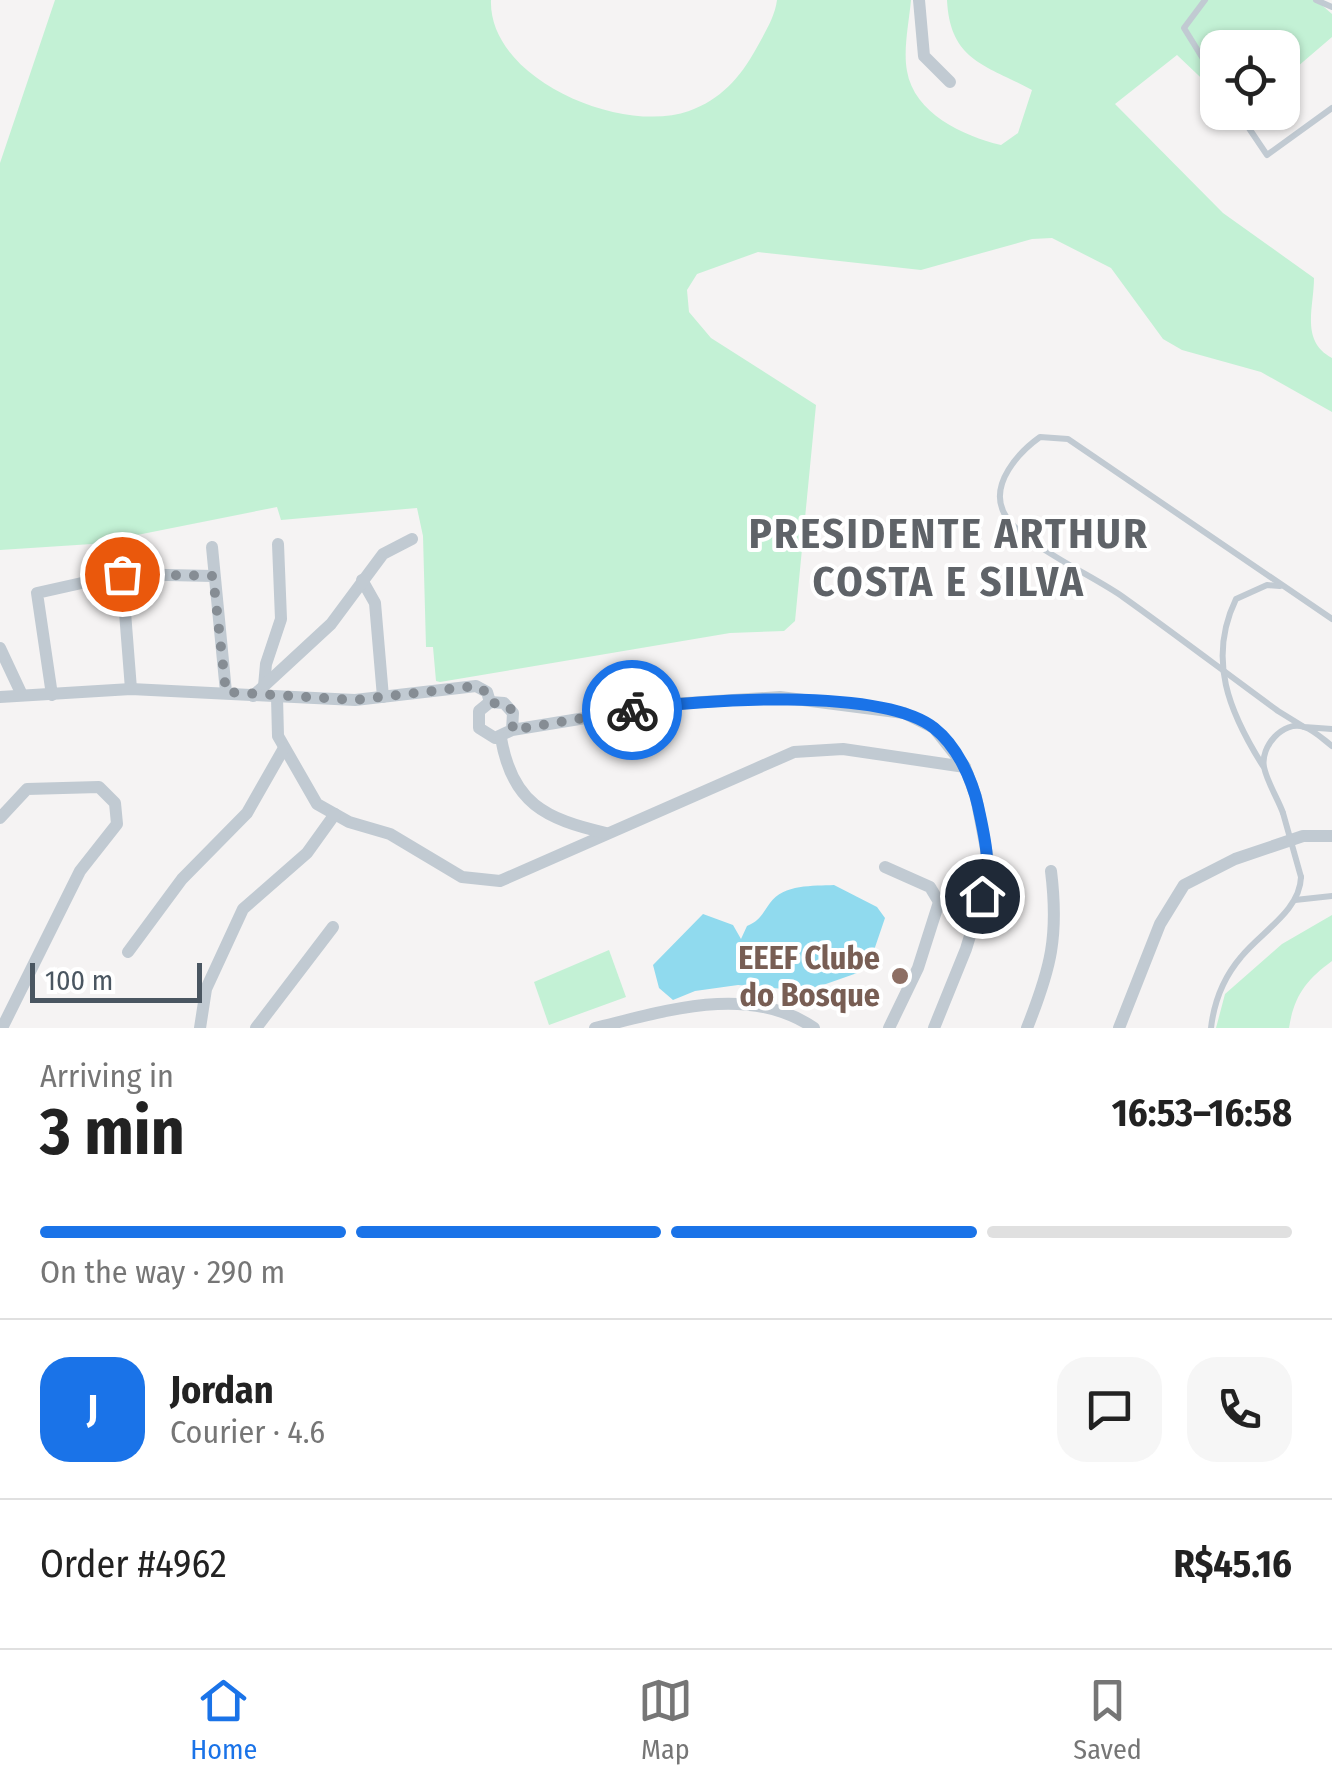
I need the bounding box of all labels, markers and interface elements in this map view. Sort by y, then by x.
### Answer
map controls [1200,30,1300,130]
button: locate [1200,30,1300,130]
district label: PRESIDENTE ARTHUR COSTA E SILVA [749,509,1149,607]
pin [80,532,165,617]
icon: bag [95,547,150,602]
courier [582,660,682,760]
icon: bike [605,683,660,738]
pin [940,854,1025,939]
icon: home [955,869,1010,924]
place label: EEEF Clube do Bosque [738,939,880,1014]
scale bar [30,958,202,1003]
text: 100 m [45,964,113,997]
marker: EEEF Clube do Bosque [889,965,911,987]
text: Arriving in [40,1057,174,1095]
text: 16:53–16:58 [1112,1090,1292,1136]
text: 3 min [40,1093,185,1171]
text: On the way · 290 m [40,1253,285,1291]
button: chat [1057,1357,1162,1462]
button: phone [1187,1357,1292,1462]
text: Jordan [170,1367,274,1413]
text: J [87,1386,98,1432]
text: Courier · 4.6 [170,1413,325,1451]
text: Order #4962 [40,1541,227,1587]
text: R$45.16 [1173,1541,1292,1587]
tab: Home [190,1673,257,1766]
tab: Map [638,1673,693,1766]
tab: Saved [1073,1673,1142,1766]

